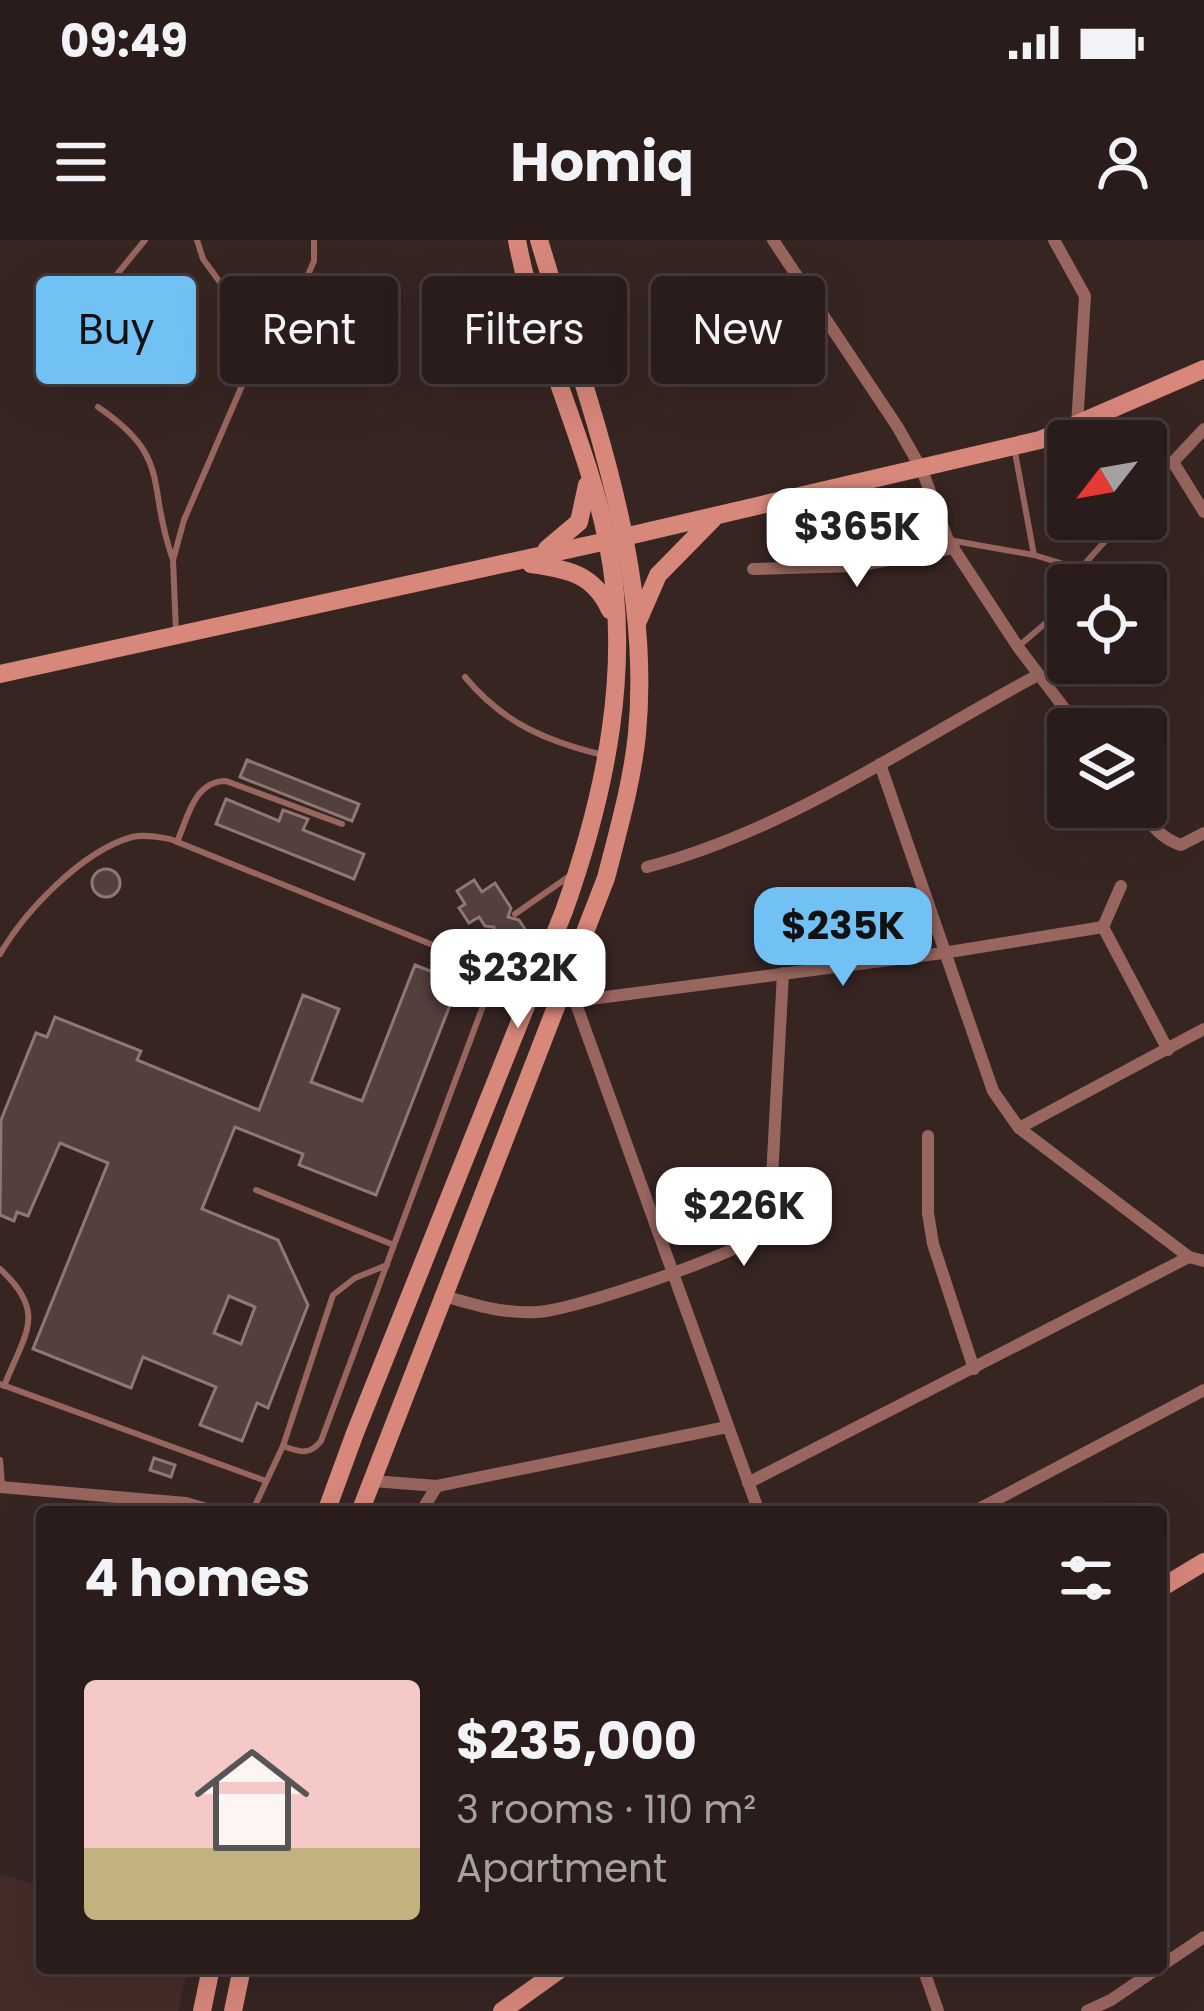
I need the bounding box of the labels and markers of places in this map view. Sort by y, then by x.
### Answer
pin: $365K [773,488,941,590]
pin: $235K [759,887,927,989]
pin: $232K [434,929,602,1031]
pin: $226K [660,1167,828,1269]

